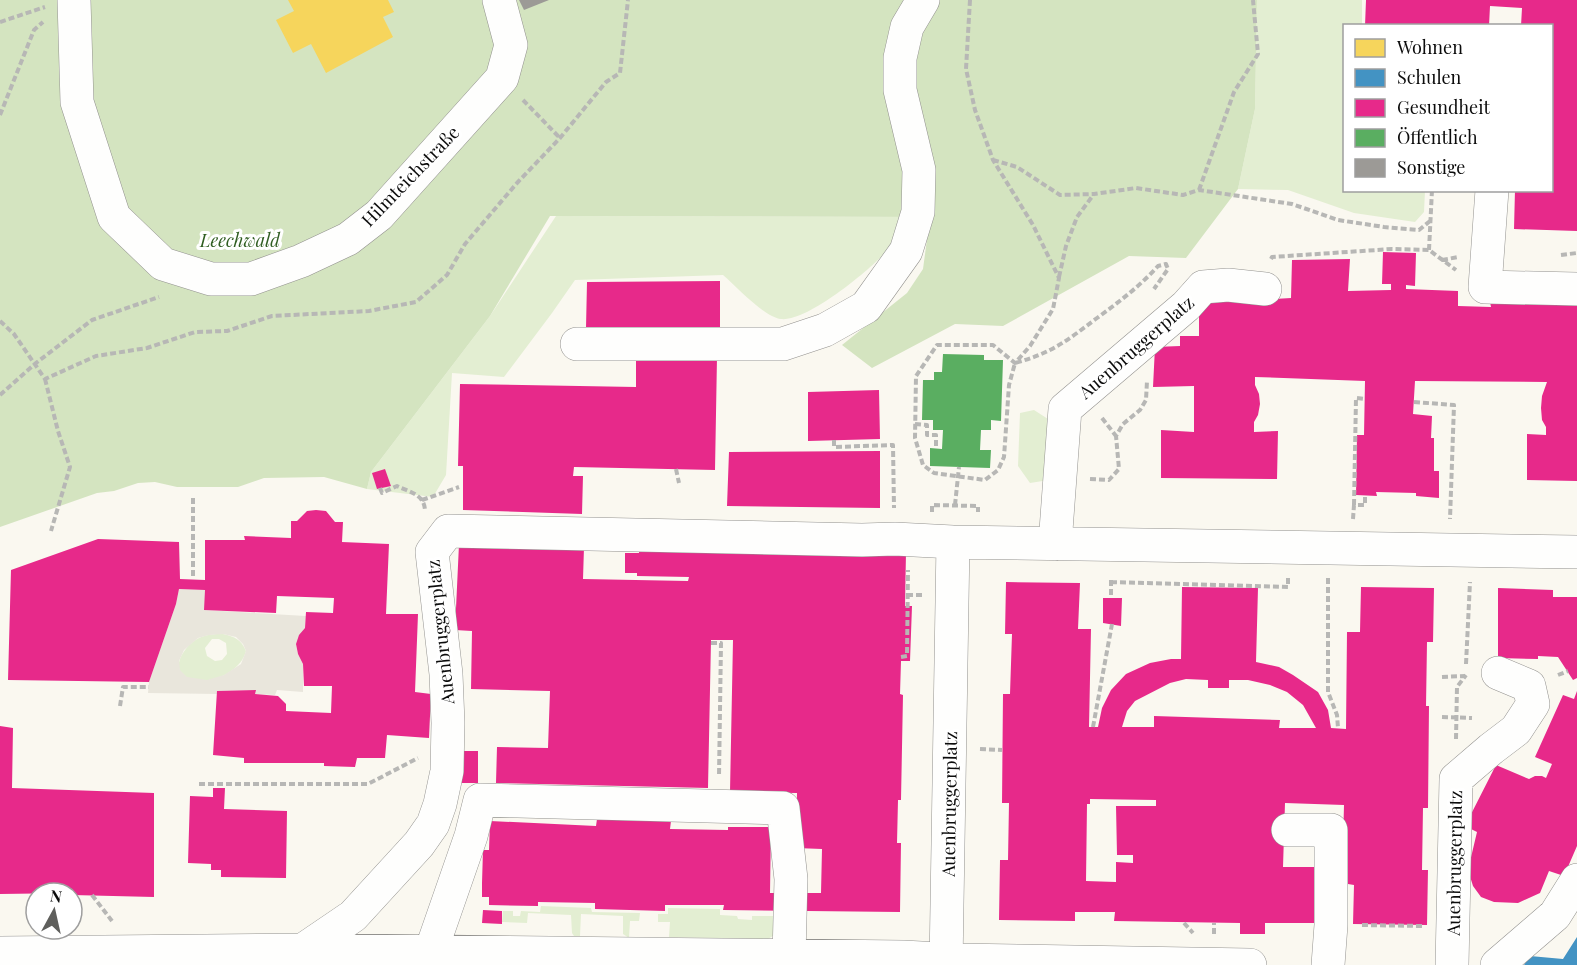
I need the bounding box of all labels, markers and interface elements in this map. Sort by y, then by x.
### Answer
legend [1343,24,1553,192]
text: Wohnen [1396,35,1463,59]
text: Schulen [1397,65,1462,89]
text: Gesundheit [1397,95,1490,119]
street label: Hilmteichstraße [356,120,464,232]
text: Öffentlich [1397,125,1478,149]
text: Sonstige [1397,155,1465,179]
park label: Leechwald [199,228,281,252]
street label: Auenbruggerplatz [1073,290,1199,404]
street label: Auenbruggerplatz [420,559,460,706]
street label: Auenbruggerplatz [936,731,962,878]
street label: Auenbruggerplatz [1441,790,1467,937]
north arrow [24,881,84,941]
text: N [49,884,64,907]

